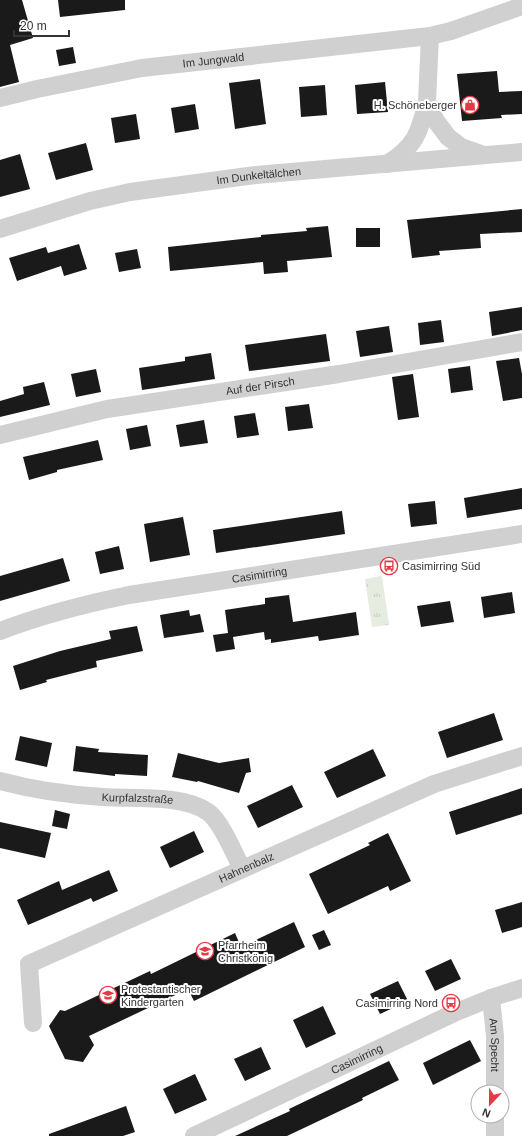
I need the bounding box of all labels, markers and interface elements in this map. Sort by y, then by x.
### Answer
scale bar [14,12,69,38]
text: 20 m [20,19,47,33]
street label: Im Jungwald [182,51,245,69]
shop icon: H. Schöneberger [460,95,480,115]
place label: H. Schöneberger [374,99,457,111]
street label: Im Dunkeltälchen [216,165,301,186]
street label: Auf der Pirsch [225,375,295,397]
bus stop icon: Casimirring Süd [379,556,399,576]
place label: Casimirring Süd [402,560,480,572]
street label: Casimirring [231,565,288,585]
street label: Kurpfalzstraße [101,791,174,806]
street label: Hahnenbalz [217,850,276,885]
place label: Pfarrheim Christkönig [218,939,273,964]
school or university icon: Pfarrheim Christkönig [195,941,215,961]
place label: Protestantischer Kindergarten [121,983,201,1008]
school or university icon: Protestantischer Kindergarten [98,985,118,1005]
bus stop icon: Casimirring Nord [441,993,461,1013]
place label: Casimirring Nord [355,997,438,1009]
street label: Am Specht [487,1017,501,1072]
street label: Casimirring [329,1042,384,1076]
north arrow [470,1084,510,1124]
text: N [480,1106,492,1120]

